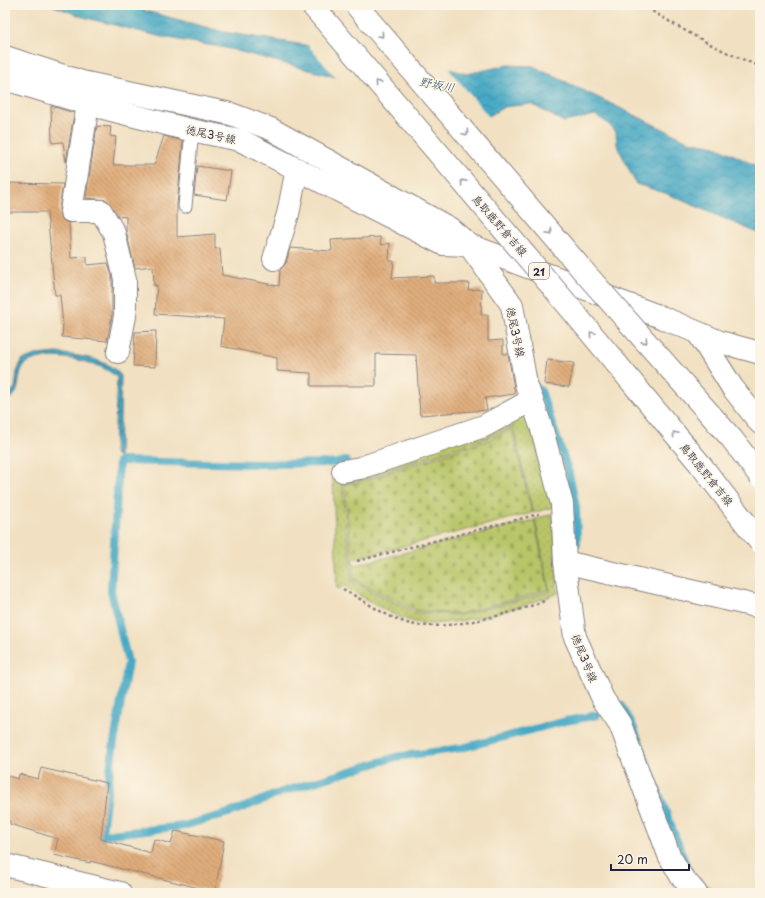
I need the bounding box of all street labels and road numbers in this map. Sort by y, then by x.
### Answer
street label: 徳尾3号線 [184,120,238,148]
street label: 鳥取鹿野倉吉線 [468,190,532,260]
road number: 21 [529,263,549,279]
street label: 徳尾3号線 [502,305,530,359]
street label: 鳥取鹿野倉吉線 [676,439,738,509]
street label: 徳尾3号線 [568,631,602,685]

